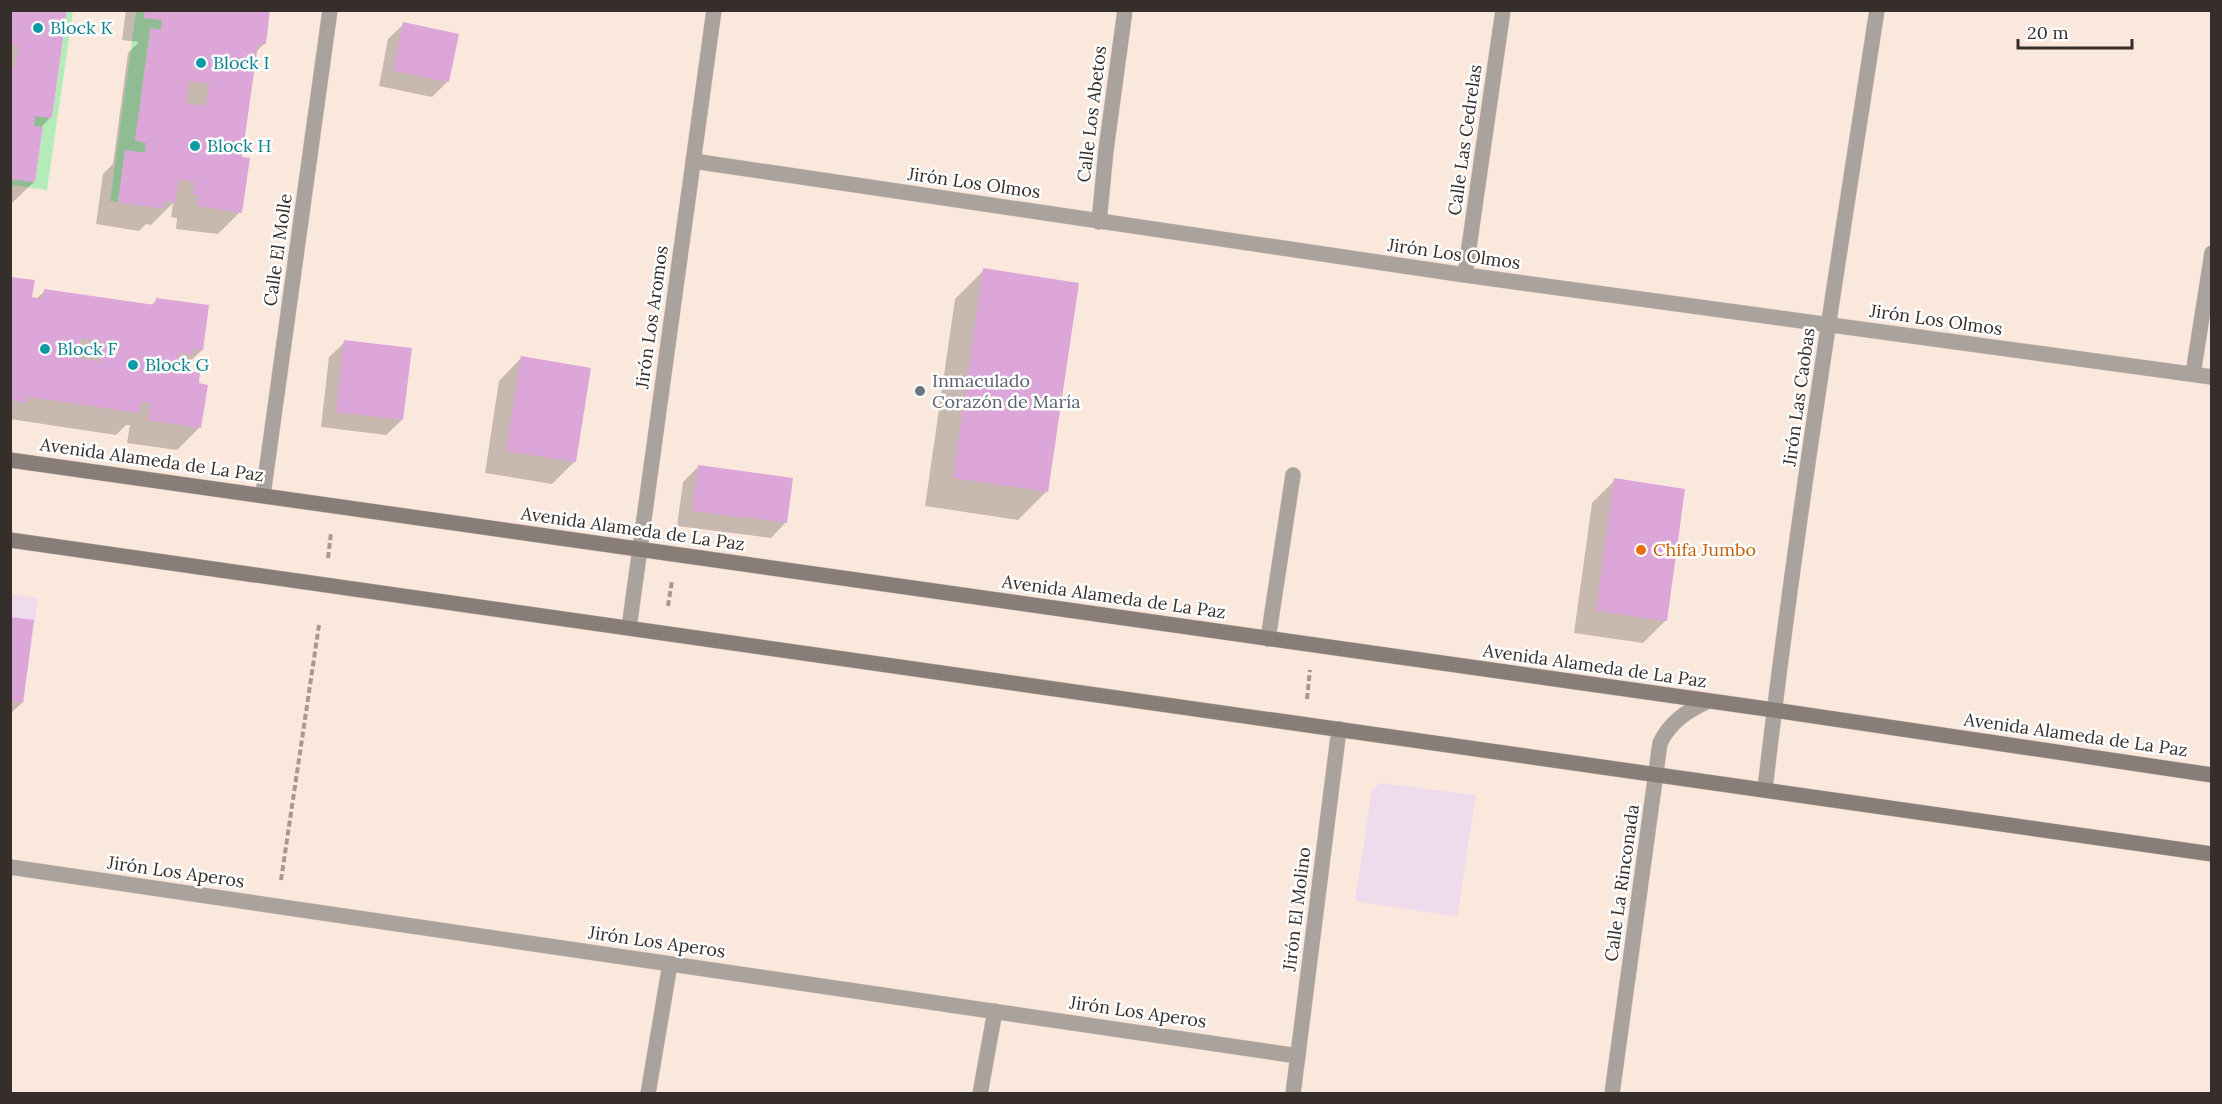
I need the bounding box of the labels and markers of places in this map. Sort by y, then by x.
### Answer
place label: Block K [50,16,113,39]
marker: Block K [31,21,45,35]
place label: Block I [213,51,269,74]
marker: Block I [194,56,208,70]
place label: Block H [207,134,271,157]
marker: Block H [188,139,202,153]
place label: Block F [57,337,117,360]
marker: Block F [38,342,52,356]
place label: Block G [145,353,209,376]
marker: Block G [126,358,140,372]
place label: Inmaculado Corazón de María [932,369,1081,413]
marker: Inmaculado Corazón de María [913,384,927,398]
place label: Chifa Jumbo [1653,538,1756,561]
marker: Chifa Jumbo [1634,543,1648,557]

